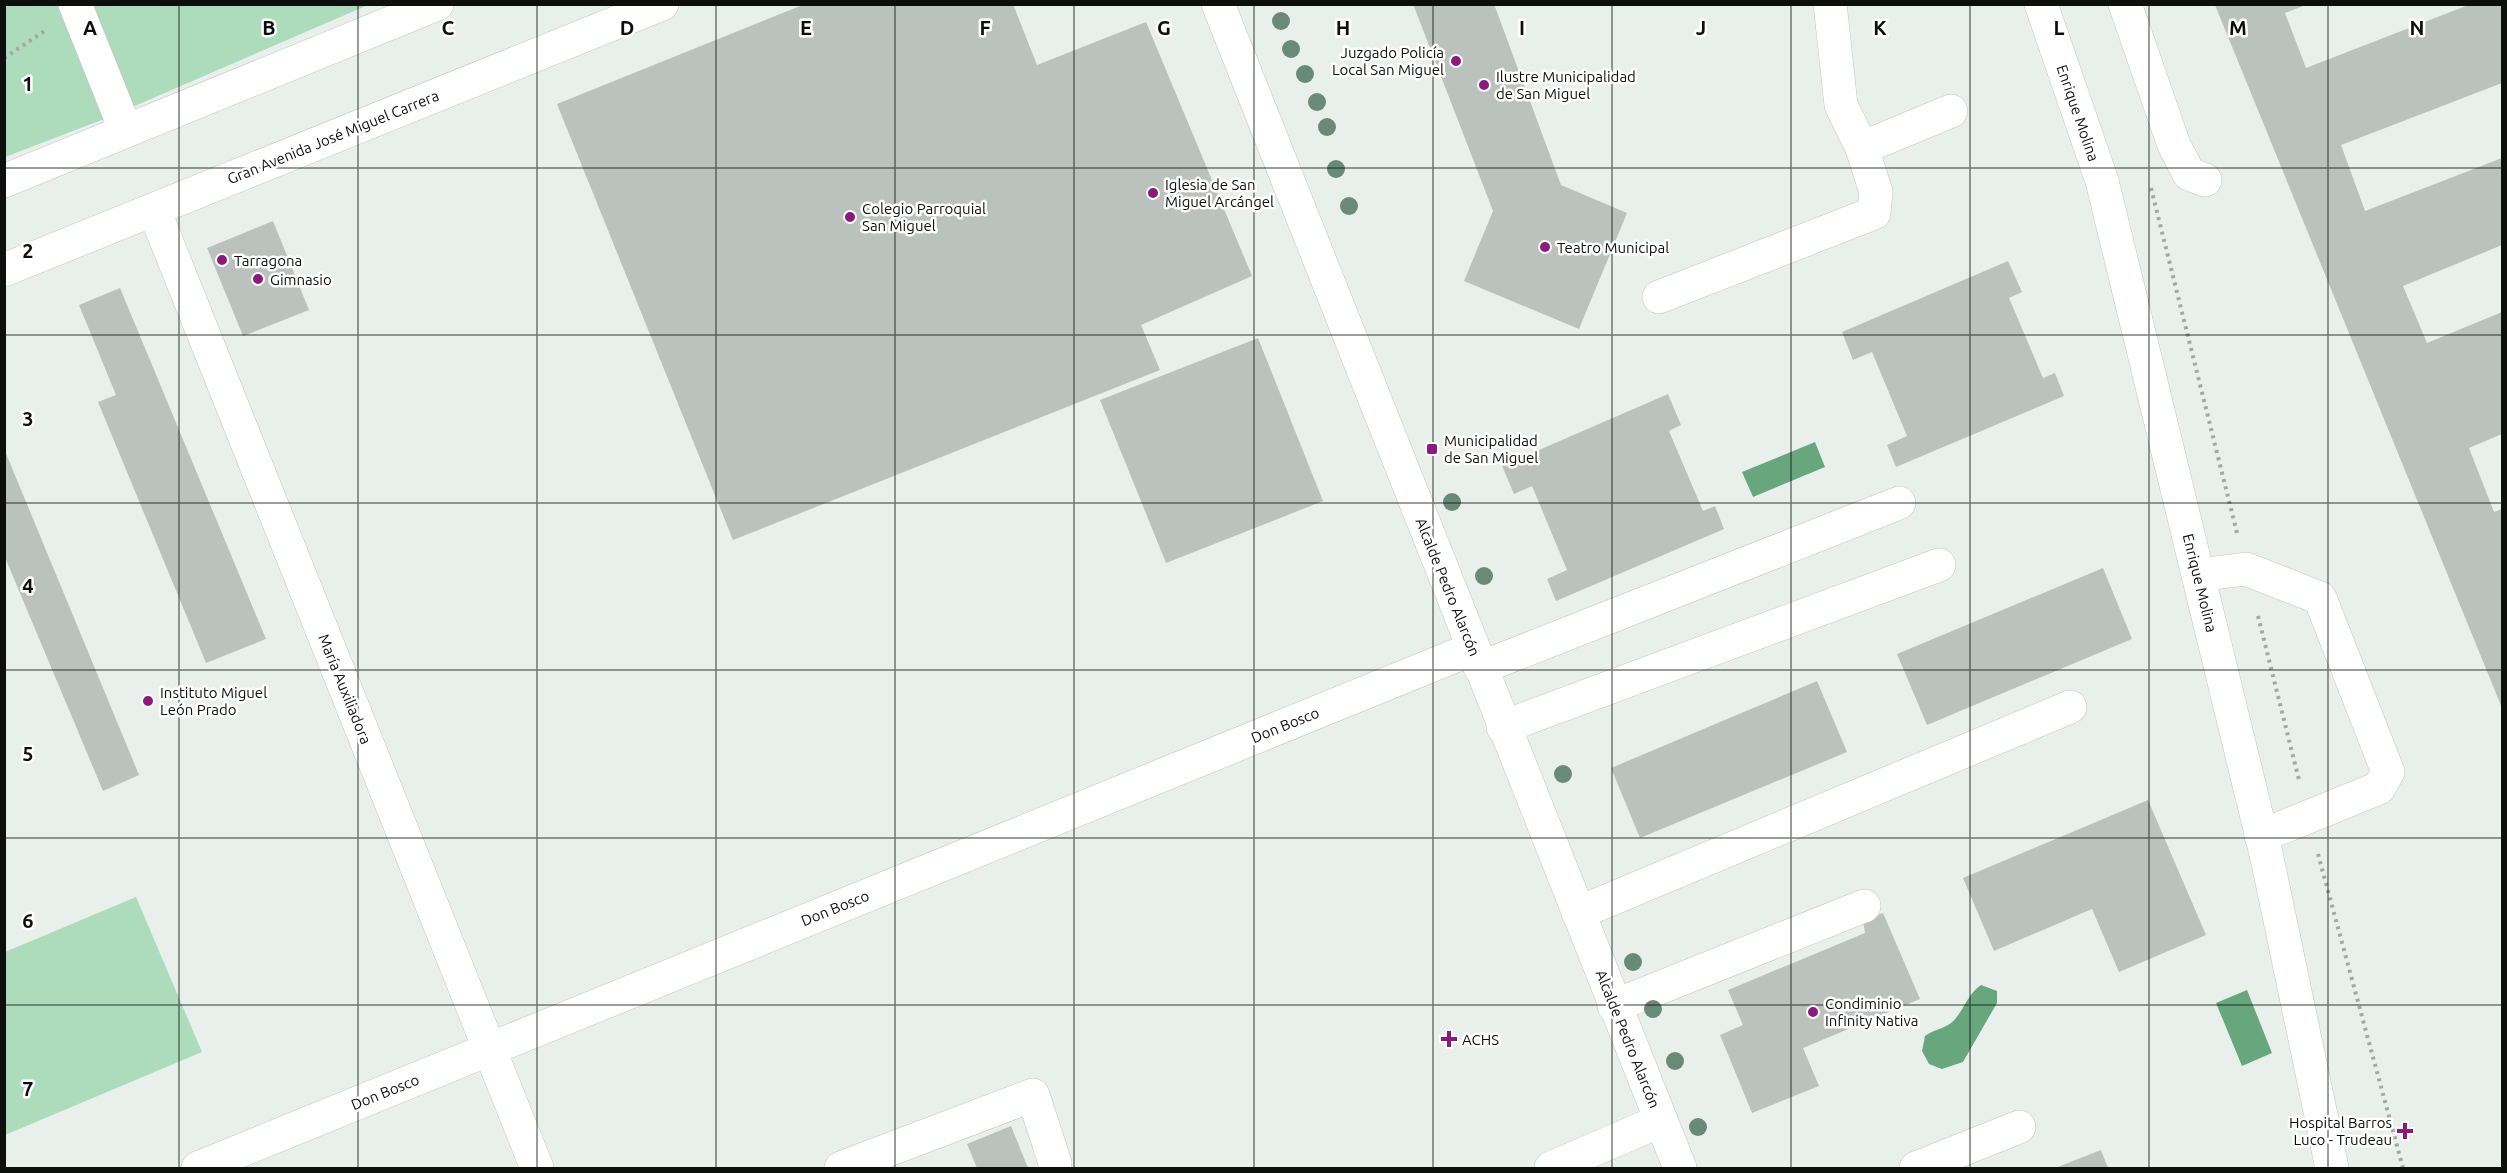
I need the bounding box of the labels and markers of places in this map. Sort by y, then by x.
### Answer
place label: Juzgado Policía Local San Miguel [1332,44,1444,78]
marker: Juzgado Policía Local San Miguel [1449,54,1463,68]
place label: Ilustre Municipalidad de San Miguel [1496,68,1636,102]
marker: Ilustre Municipalidad de San Miguel [1477,78,1491,92]
place label: Iglesia de San Miguel Arcángel [1165,176,1274,210]
marker: Iglesia de San Miguel Arcángel [1146,186,1160,200]
place label: Colegio Parroquial San Miguel [862,200,986,234]
marker: Colegio Parroquial San Miguel [843,210,857,224]
place label: Teatro Municipal [1557,239,1669,256]
marker: Teatro Municipal [1538,240,1552,254]
place label: Tarragona [234,252,302,269]
marker: Tarragona [215,253,229,267]
place label: Gimnasio [270,271,332,288]
marker: Gimnasio [251,272,265,286]
place label: Municipalidad de San Miguel [1444,432,1538,466]
marker: Municipalidad de San Miguel [1425,442,1439,456]
place label: Instituto Miguel León Prado [160,684,267,718]
marker: Instituto Miguel León Prado [141,694,155,708]
place label: Condiminio Infinity Nativa [1825,995,1919,1029]
marker: Condiminio Infinity Nativa [1806,1005,1820,1019]
marker: ACHS [1440,1030,1458,1048]
place label: ACHS [1462,1031,1499,1048]
place label: Hospital Barros Luco - Trudeau [2289,1114,2392,1148]
marker: Hospital Barros Luco - Trudeau [2396,1122,2414,1140]

